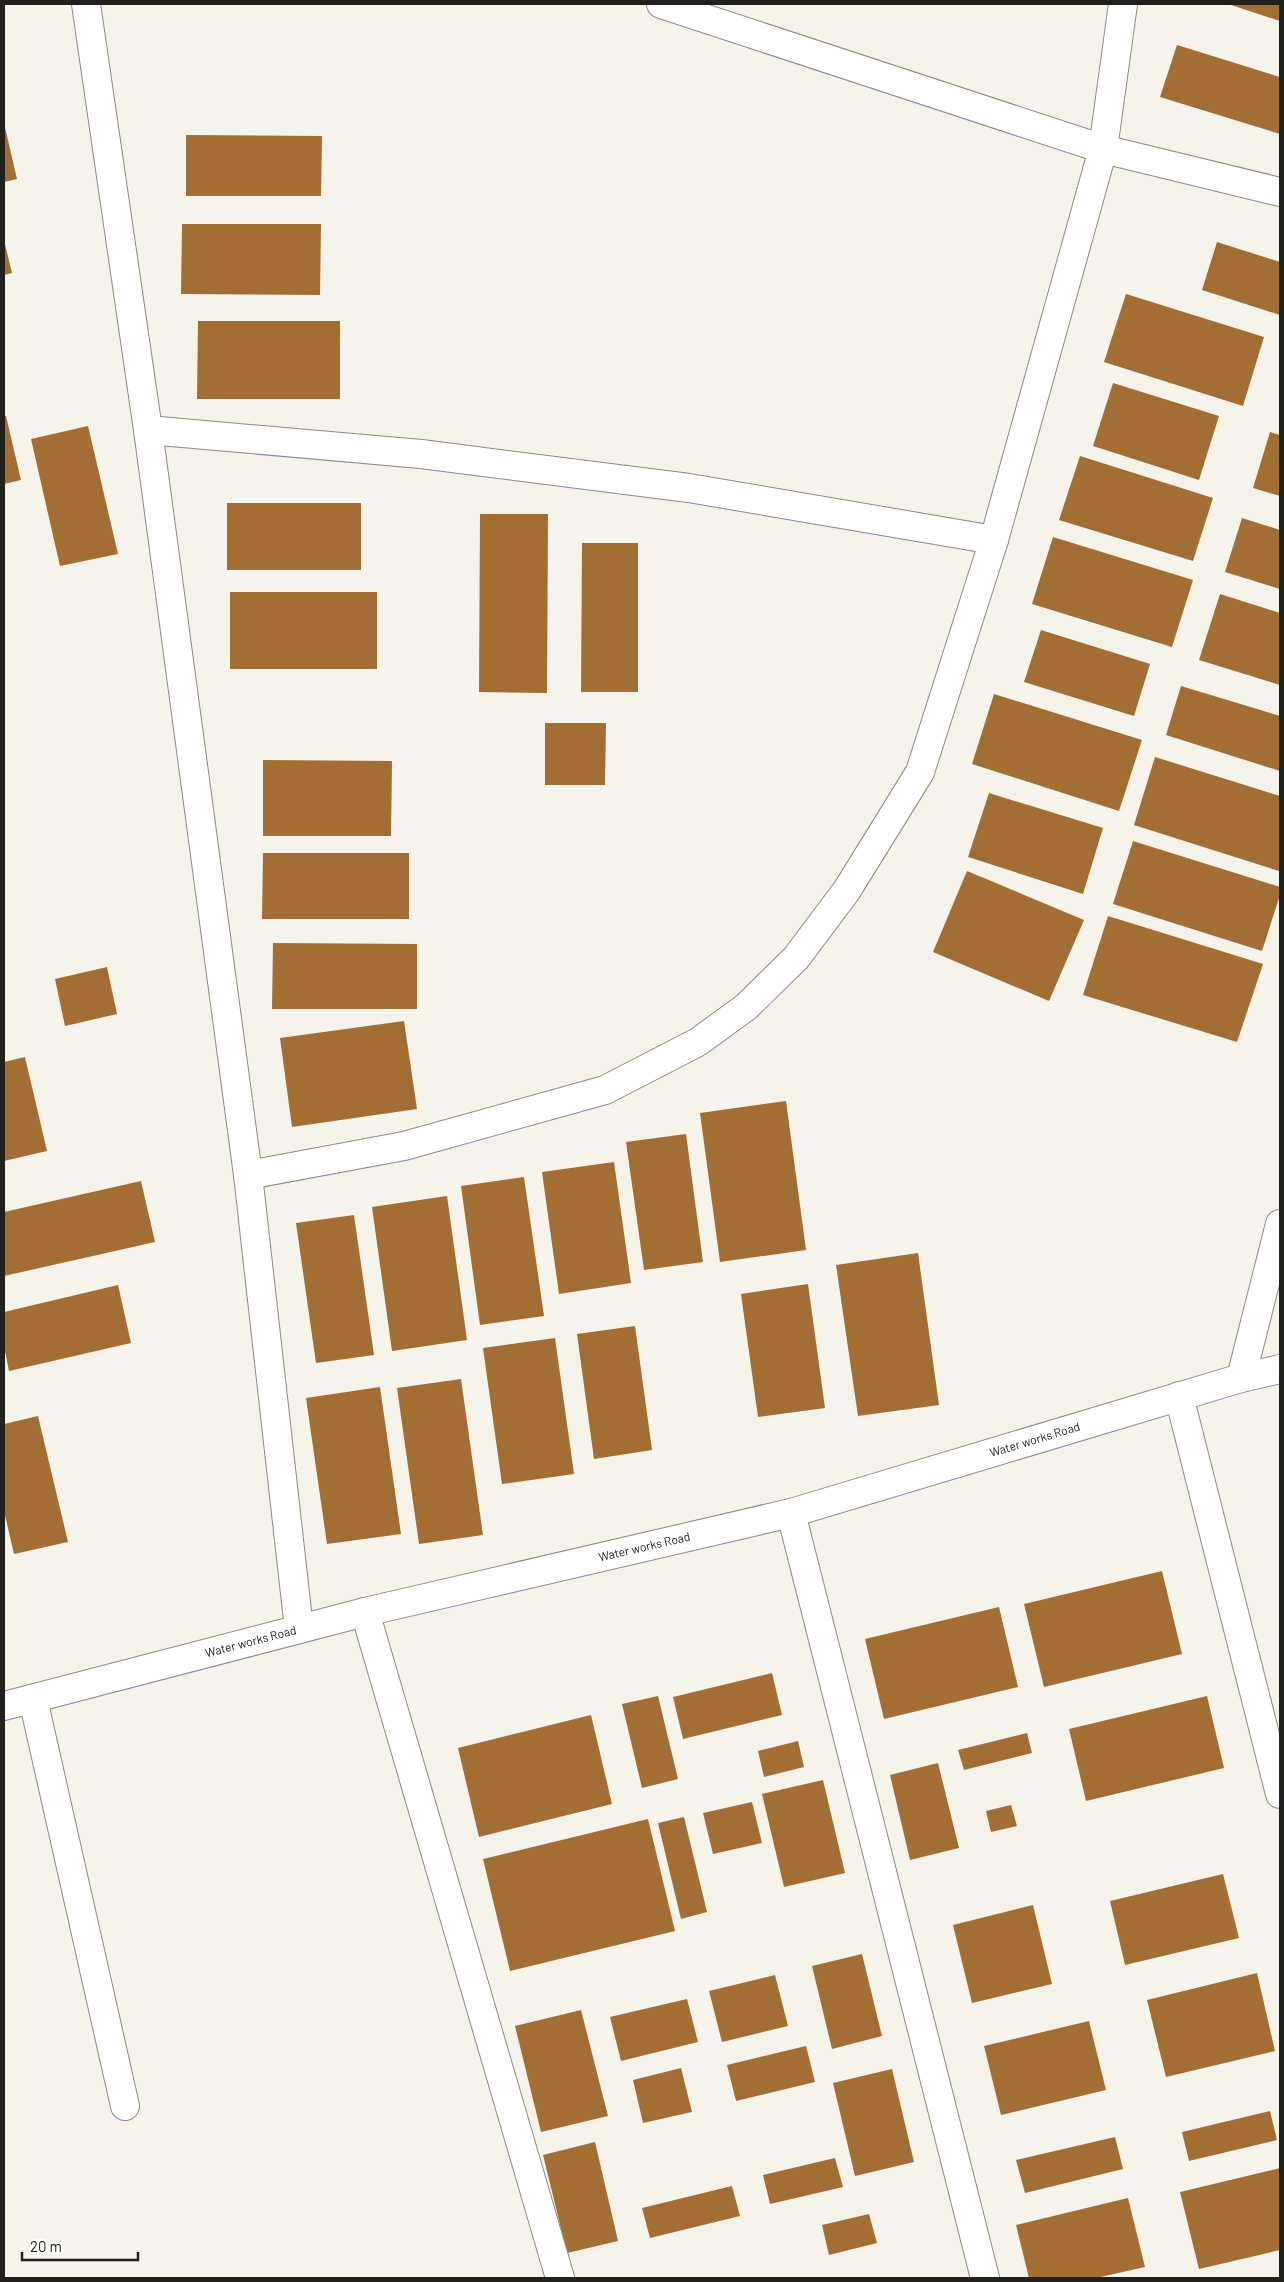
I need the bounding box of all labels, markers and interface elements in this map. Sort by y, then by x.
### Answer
street label: Water works Road [988,1419,1081,1459]
street label: Water works Road [597,1529,691,1563]
street label: Water works Road [203,1622,298,1659]
scale bar [22,2230,139,2262]
text: 20 m [30,2237,62,2255]

